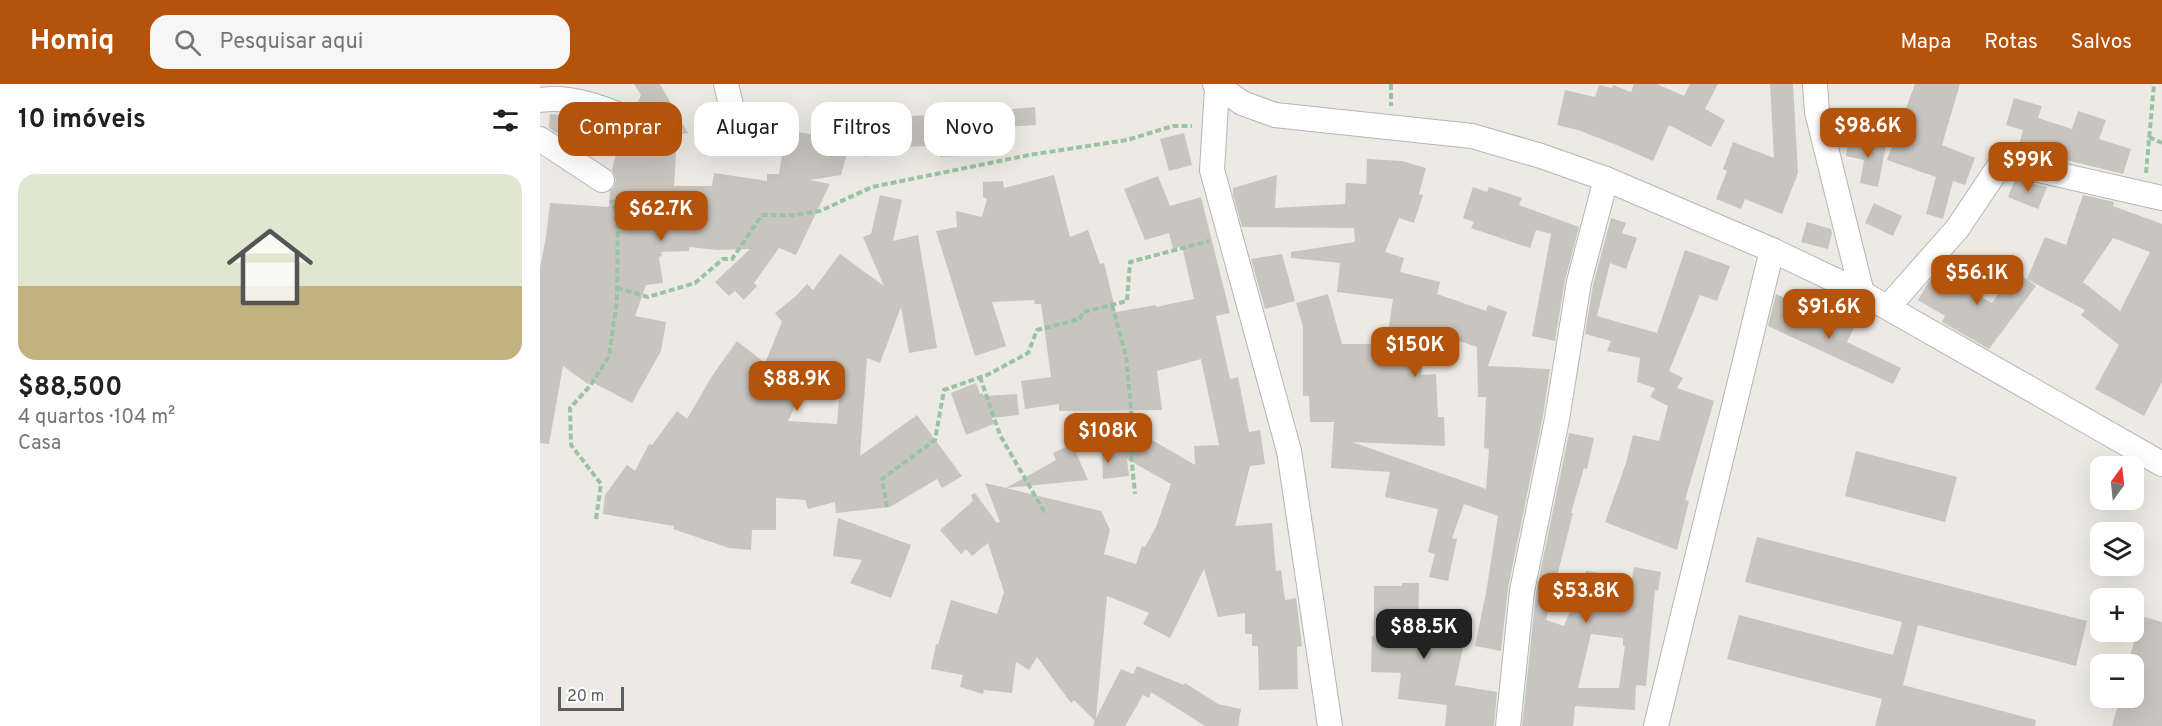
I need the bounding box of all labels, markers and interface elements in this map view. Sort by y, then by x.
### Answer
search box [150,15,570,69]
text: Homiq [30,24,114,60]
icon: search [171,26,204,59]
text: Pesquisar aqui [219,29,363,56]
text: Mapa [1901,29,1951,56]
text: Rotas [1984,29,2038,56]
text: Salvos [2071,29,2132,56]
chip: Comprar [558,102,682,156]
chip: Alugar [694,102,799,156]
chip: Filtros [811,102,912,156]
chip: Novo [924,102,1015,156]
text: 10 imóveis [18,104,146,137]
icon: filters [489,104,522,137]
pin: $98.6K [1819,108,1917,159]
text: $98.6K [1834,114,1902,140]
pin: $99K [1992,142,2064,193]
text: $99K [2003,148,2053,174]
pin: $62.7K [612,191,710,242]
text: $62.7K [629,197,693,223]
icon: home [216,213,324,321]
pin: $56.1K [1928,255,2026,306]
text: $56.1K [1945,261,2009,287]
pin: $91.6K [1780,289,1878,340]
text: $91.6K [1797,295,1861,321]
pin: $150K [1373,327,1457,378]
text: $150K [1385,333,1445,359]
pin: $88.9K [748,361,846,412]
text: $88.9K [763,367,831,393]
text: $88,500 [18,372,122,405]
text: 4 quartos · 104 m² [18,405,175,431]
pin: $108K [1066,413,1150,464]
text: $108K [1078,419,1138,445]
text: Casa [18,431,61,457]
north arrow [2090,456,2144,510]
map controls [2090,456,2144,708]
button: layers [2090,522,2144,576]
pin: $53.8K [1537,573,1635,624]
text: $53.8K [1552,579,1620,605]
button: + [2090,588,2144,642]
pin: $88.5K [1375,609,1473,660]
text: $88.5K [1390,615,1458,641]
button: − [2090,654,2144,708]
scale bar [558,684,624,712]
text: 20 m [567,687,604,707]

